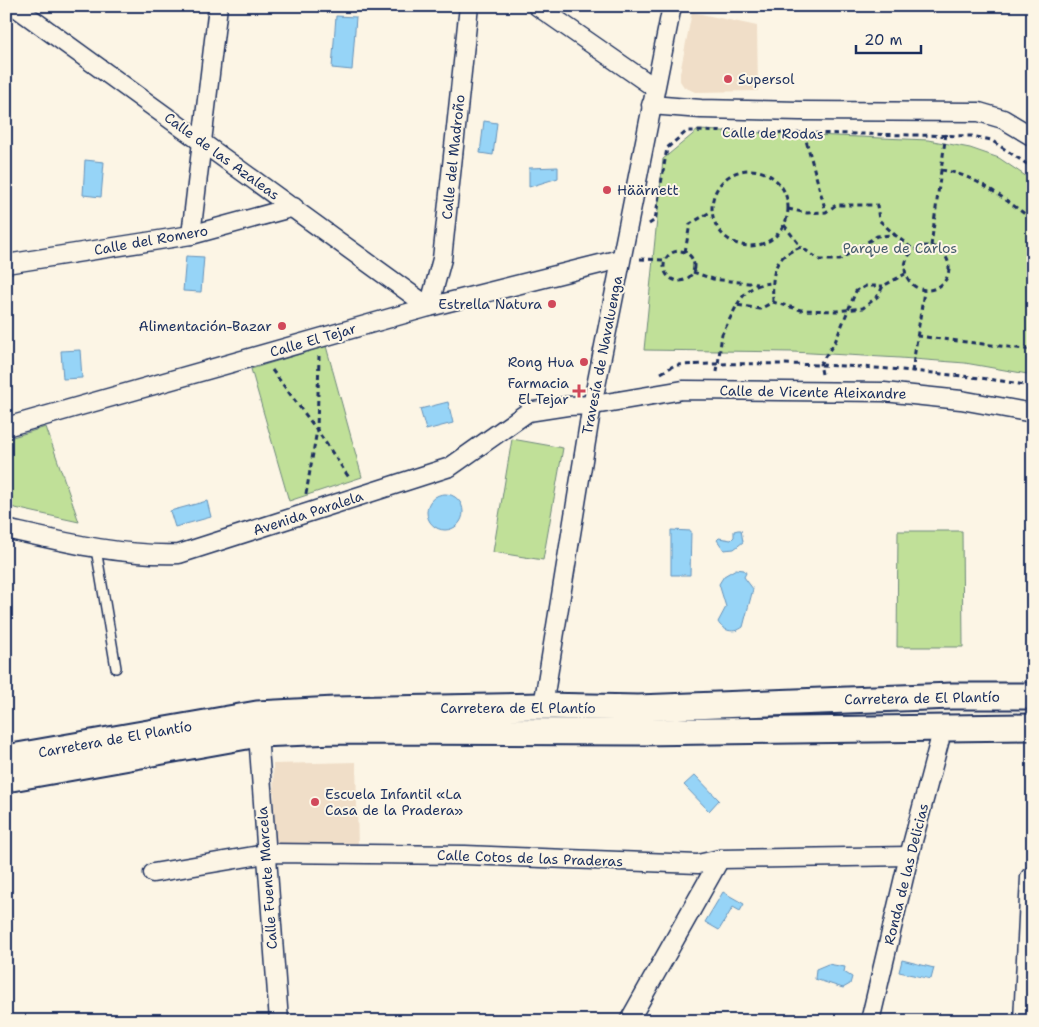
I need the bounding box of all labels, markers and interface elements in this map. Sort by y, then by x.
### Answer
scale bar [856,22,922,54]
text: 20 m [864,30,903,50]
place label: Supersol [738,70,795,88]
marker: Supersol [722,73,734,85]
street label: Calle del Madroño [437,94,469,220]
street label: Calle de las Azaleas [161,108,283,204]
street label: Calle de Rodas [722,123,824,143]
place label: Häärnett [617,181,679,199]
marker: Häärnett [601,184,613,196]
street label: Calle del Romero [93,221,209,259]
park label: Parque de Carlos [843,239,957,257]
street label: Travesía de Navaluenga [578,274,626,436]
place label: Estrella Natura [438,295,542,313]
marker: Estrella Natura [546,298,558,310]
place label: Alimentación-Bazar [139,317,272,335]
street label: Calle El Tejar [268,319,359,361]
marker: Alimentación-Bazar [276,320,288,332]
place label: Rong Hua [508,353,574,371]
marker: Rong Hua [578,356,590,368]
place label: Farmacia El Tejar [507,374,569,408]
street label: Calle de Vicente Aleixandre [719,381,907,403]
marker: Farmacia El Tejar [573,385,585,397]
street label: Avenida Paralela [251,487,366,539]
street label: Carretera de El Plantío [844,688,1000,708]
street label: Carretera de El Plantío [440,699,596,717]
street label: Carretera de El Plantío [37,717,193,761]
place label: Escuela Infantil «La Casa de la Pradera» [325,785,463,819]
marker: Escuela Infantil «La Casa de la Pradera» [309,796,321,808]
street label: Ronda de las Delicias [880,801,932,947]
street label: Calle Fuente Marcela [253,806,281,950]
street label: Calle Cotos de las Praderas [437,846,623,870]

